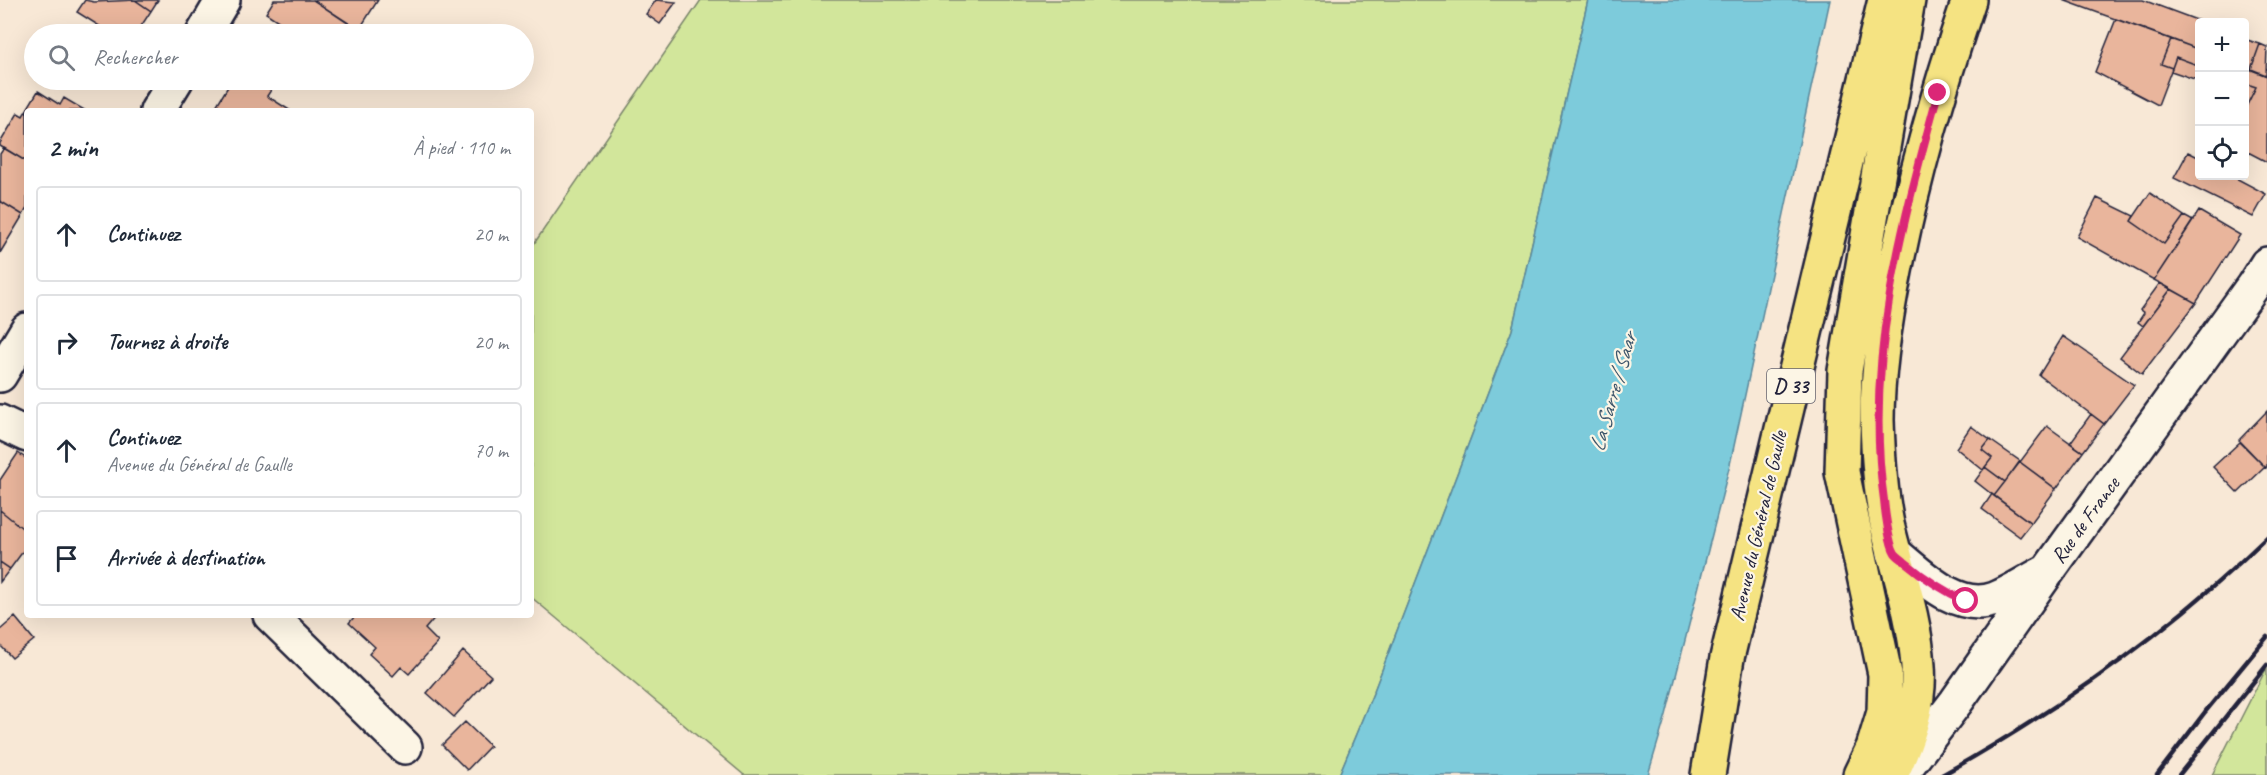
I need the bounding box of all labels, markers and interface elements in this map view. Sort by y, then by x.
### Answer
map controls [2195,18,2249,180]
button: + [2195,18,2249,72]
search box [24,24,534,90]
icon: search [45,41,78,74]
text: Rechercher [93,43,177,71]
button: − [2195,72,2249,126]
route end [1924,79,1950,105]
button: locate [2195,126,2249,180]
text: 2 min [48,131,98,164]
text: À pied · 110 m [413,135,510,160]
icon: ahead [50,218,83,251]
text: Continuez [107,220,180,248]
text: 20 m [474,222,508,247]
icon: right [50,326,83,359]
water label: La Sarre / Saar [1583,326,1644,455]
text: Tournez à droite [107,328,227,356]
text: 20 m [474,330,508,355]
road number: D 33 [1767,369,1815,403]
text: Continuez [107,424,180,452]
street label: Avenue du Général de Gaulle [1724,427,1793,623]
icon: ahead [50,434,83,467]
text: 70 m [474,438,508,463]
text: Avenue du Général de Gaulle [107,452,292,477]
street label: Rue de France [2045,471,2126,568]
icon: arrive [50,542,83,575]
text: Arrivée à destination [107,544,265,572]
route start [1952,587,1978,613]

